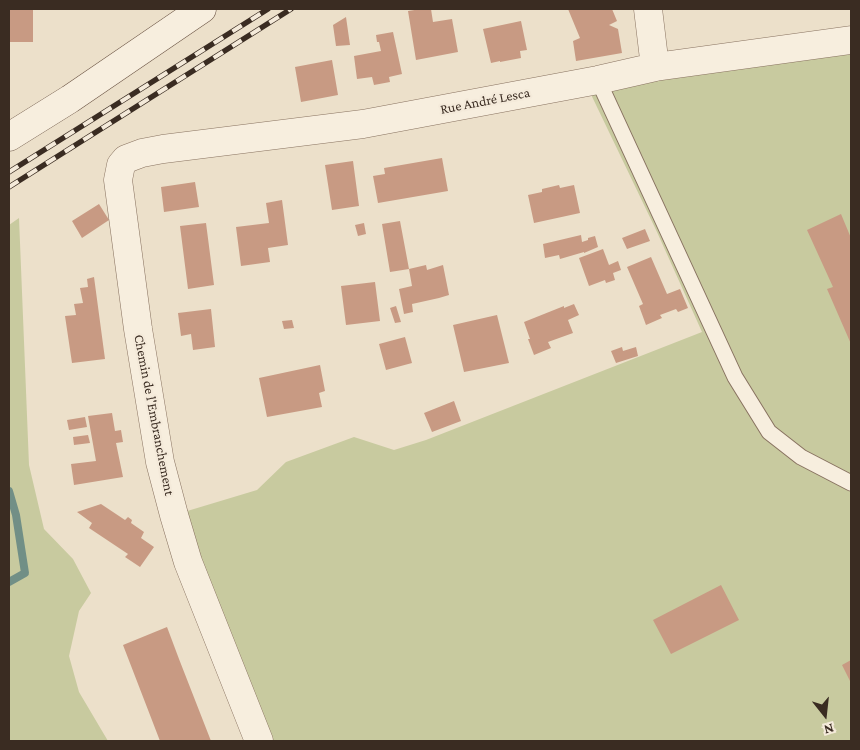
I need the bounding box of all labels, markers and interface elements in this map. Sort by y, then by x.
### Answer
street label: Rue André Lesca [439,84,531,118]
street label: Chemin de l'Embranchement [130,333,178,497]
north arrow [800,690,850,740]
text: N [822,720,836,738]

